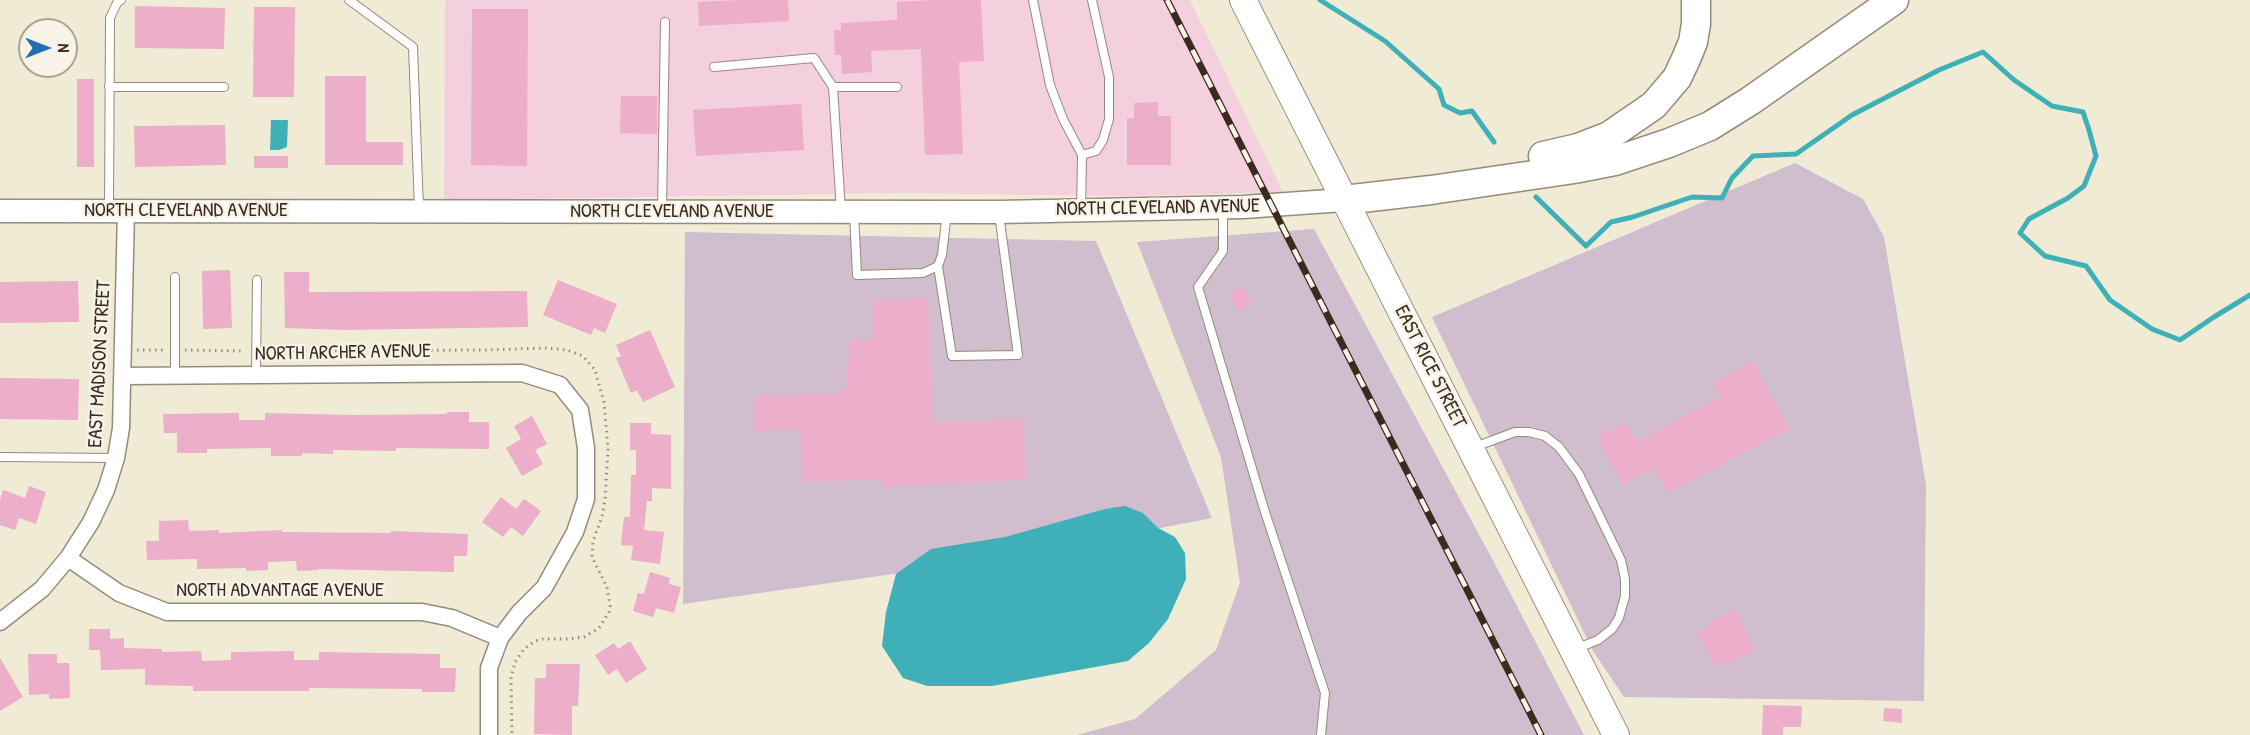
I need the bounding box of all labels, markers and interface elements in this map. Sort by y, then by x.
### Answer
north arrow [18,18,78,78]
text: N [53,44,75,52]
street label: NORTH CLEVELAND AVENUE [1056,194,1260,222]
street label: NORTH CLEVELAND AVENUE [84,199,288,223]
street label: NORTH CLEVELAND AVENUE [570,200,774,224]
street label: EAST MADISON STREET [84,280,116,448]
street label: EAST RICE STREET [1389,302,1471,432]
street label: NORTH ARCHER AVENUE [255,339,431,367]
street label: NORTH ADVANTAGE AVENUE [176,579,384,603]

